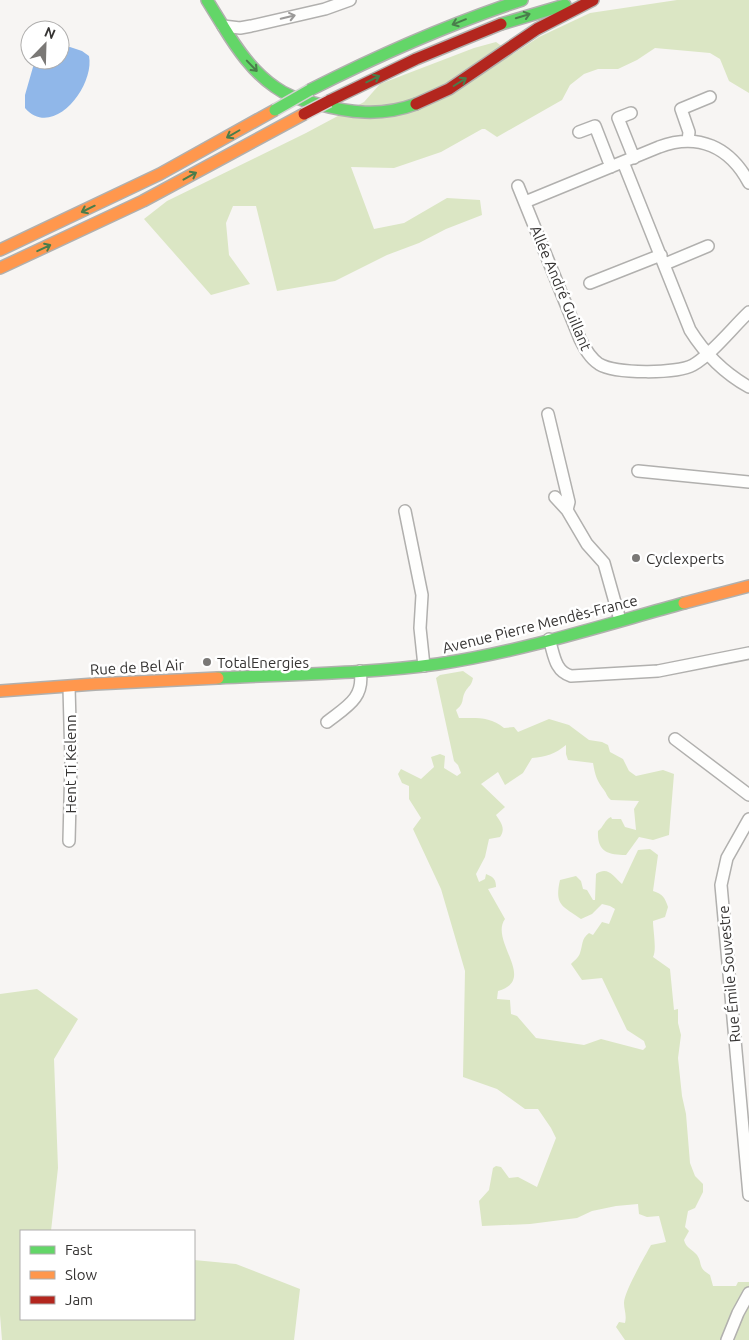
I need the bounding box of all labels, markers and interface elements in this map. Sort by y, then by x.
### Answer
one-way arrow [514,11,530,20]
one-way arrow [279,12,295,21]
one-way arrow [452,17,467,27]
north arrow [20,20,70,70]
text: N [42,24,58,42]
one-way arrow [246,59,258,72]
one-way arrow [365,74,380,83]
one-way arrow [453,77,467,88]
one-way arrow [225,129,240,139]
one-way arrow [182,170,196,180]
one-way arrow [81,204,96,214]
street label: Allée André Guillant [527,223,595,353]
one-way arrow [36,242,51,252]
place label: Cyclexperts [646,550,724,567]
marker: Cyclexperts [630,552,642,564]
street label: Avenue Pierre Mendès-France [441,591,639,657]
place label: TotalEnergies [217,654,309,671]
street label: Rue de Bel Air [89,656,185,678]
marker: TotalEnergies [201,656,213,668]
street label: Hent Ti Kelenn [62,715,79,813]
street label: Rue Émile Souvestre [715,905,743,1043]
legend [20,1230,195,1320]
text: Fast [65,1241,93,1258]
text: Slow [65,1266,98,1283]
text: Jam [65,1291,93,1308]

